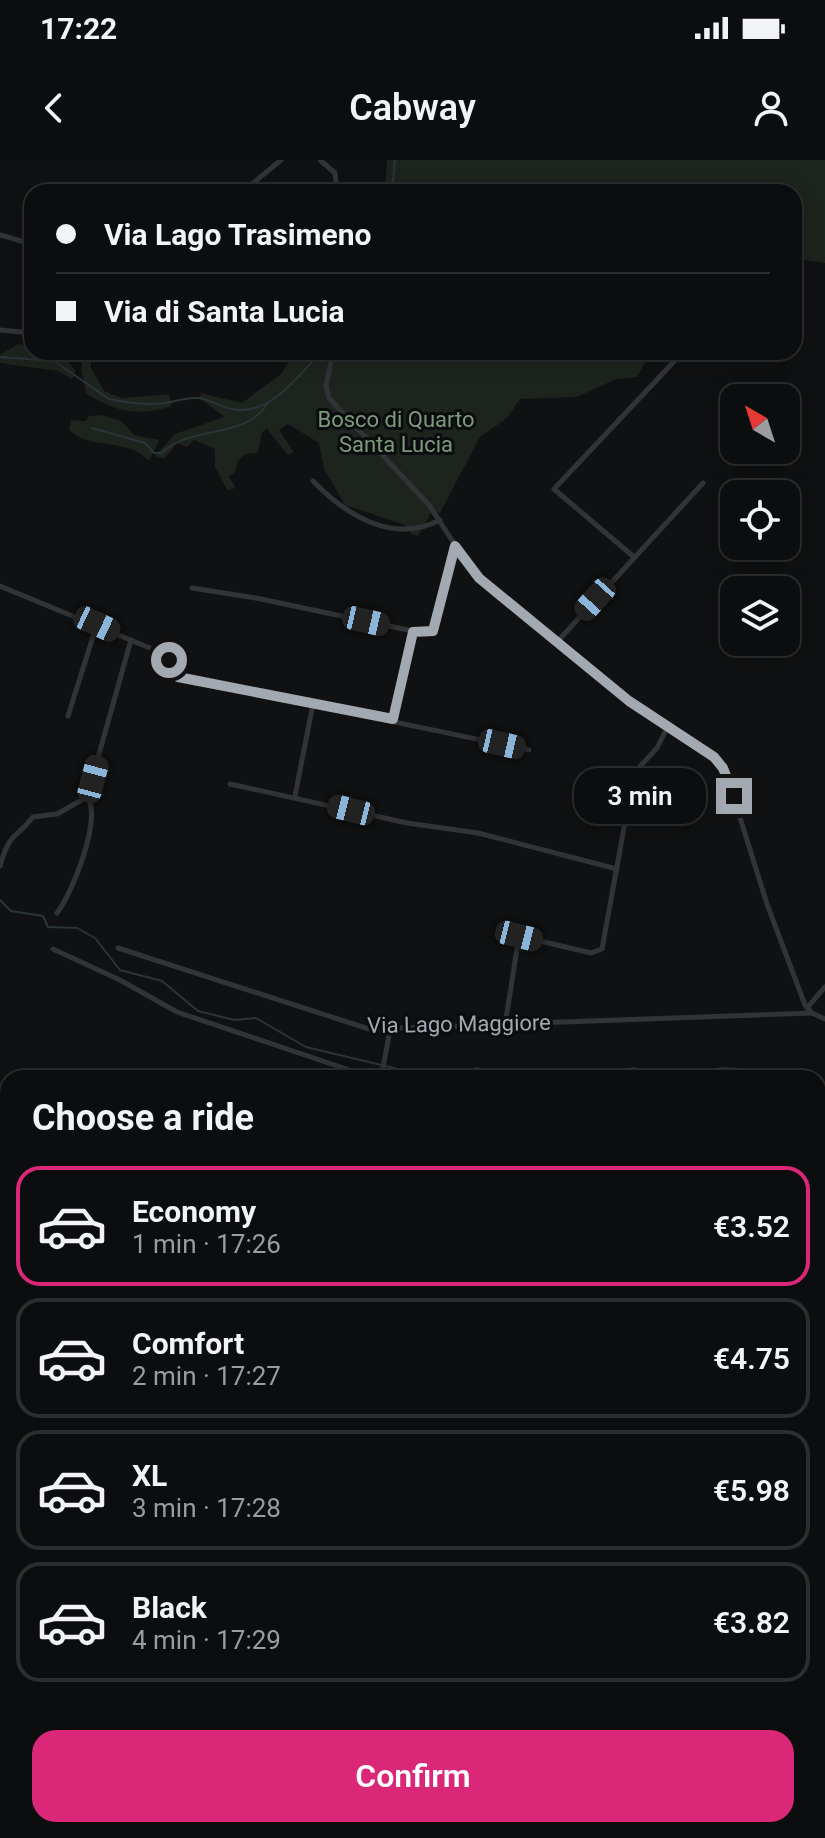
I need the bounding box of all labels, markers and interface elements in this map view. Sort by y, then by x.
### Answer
text: 17:22 [40,11,117,46]
icon: back [32,86,76,130]
icon: person [749,86,793,130]
text: Cabway [349,87,476,129]
text: Via Lago Trasimeno [104,217,372,252]
text: Via di Santa Lucia [104,294,345,329]
north arrow [720,384,800,464]
map controls [720,384,800,656]
park label: Bosco di Quarto Santa Lucia [317,407,475,457]
button: locate [720,480,800,560]
car [570,573,620,625]
button: layers [720,576,800,656]
car [70,603,124,645]
car [340,604,392,638]
route start [151,642,187,678]
car [476,727,528,761]
car [75,753,111,805]
callout: 3 min [574,768,706,824]
route end [716,778,752,814]
text: 3 min [607,781,673,811]
car [325,793,377,827]
car [493,919,545,953]
street label: Via Lago Maggiore [367,1010,551,1038]
text: Choose a ride [32,1097,254,1139]
icon: car [36,1190,108,1262]
text: Economy [132,1194,256,1229]
text: €3.52 [713,1209,790,1244]
text: 1 min · 17:26 [132,1229,281,1259]
icon: car [36,1322,108,1394]
text: Comfort [132,1326,244,1361]
text: €4.75 [713,1341,790,1376]
text: 2 min · 17:27 [132,1361,281,1391]
icon: car [36,1454,108,1526]
text: XL [132,1458,167,1493]
text: €5.98 [713,1473,790,1508]
text: 3 min · 17:28 [132,1493,281,1523]
icon: car [36,1586,108,1658]
text: Black [132,1590,207,1625]
text: €3.82 [713,1605,790,1640]
text: 4 min · 17:29 [132,1625,281,1655]
button: Confirm [32,1730,794,1822]

